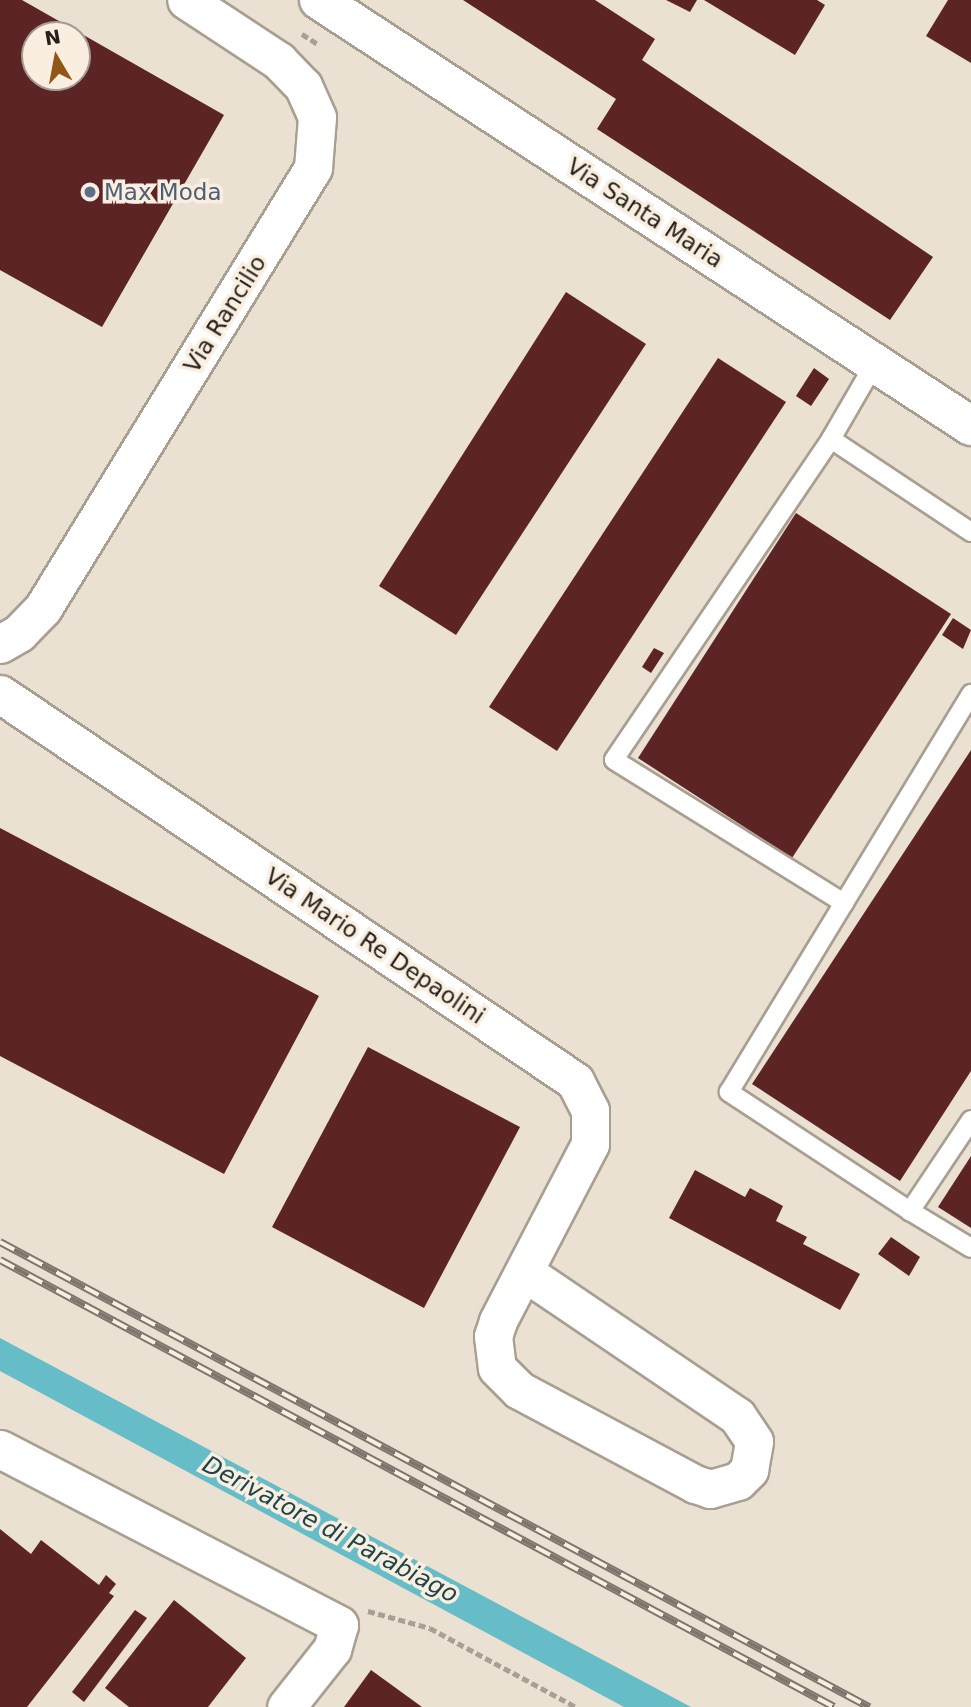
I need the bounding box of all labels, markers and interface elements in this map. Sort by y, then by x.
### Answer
north arrow [21,21,91,91]
text: N [43,25,62,50]
street label: Via Santa Maria [562,152,728,274]
place label: Max Moda [104,178,221,206]
marker: Max Moda [82,184,98,200]
street label: Via Rancilio [178,250,272,378]
street label: Via Mario Re Depaolini [260,862,490,1030]
water label: Derivatore di Parabiago [197,1450,463,1610]

